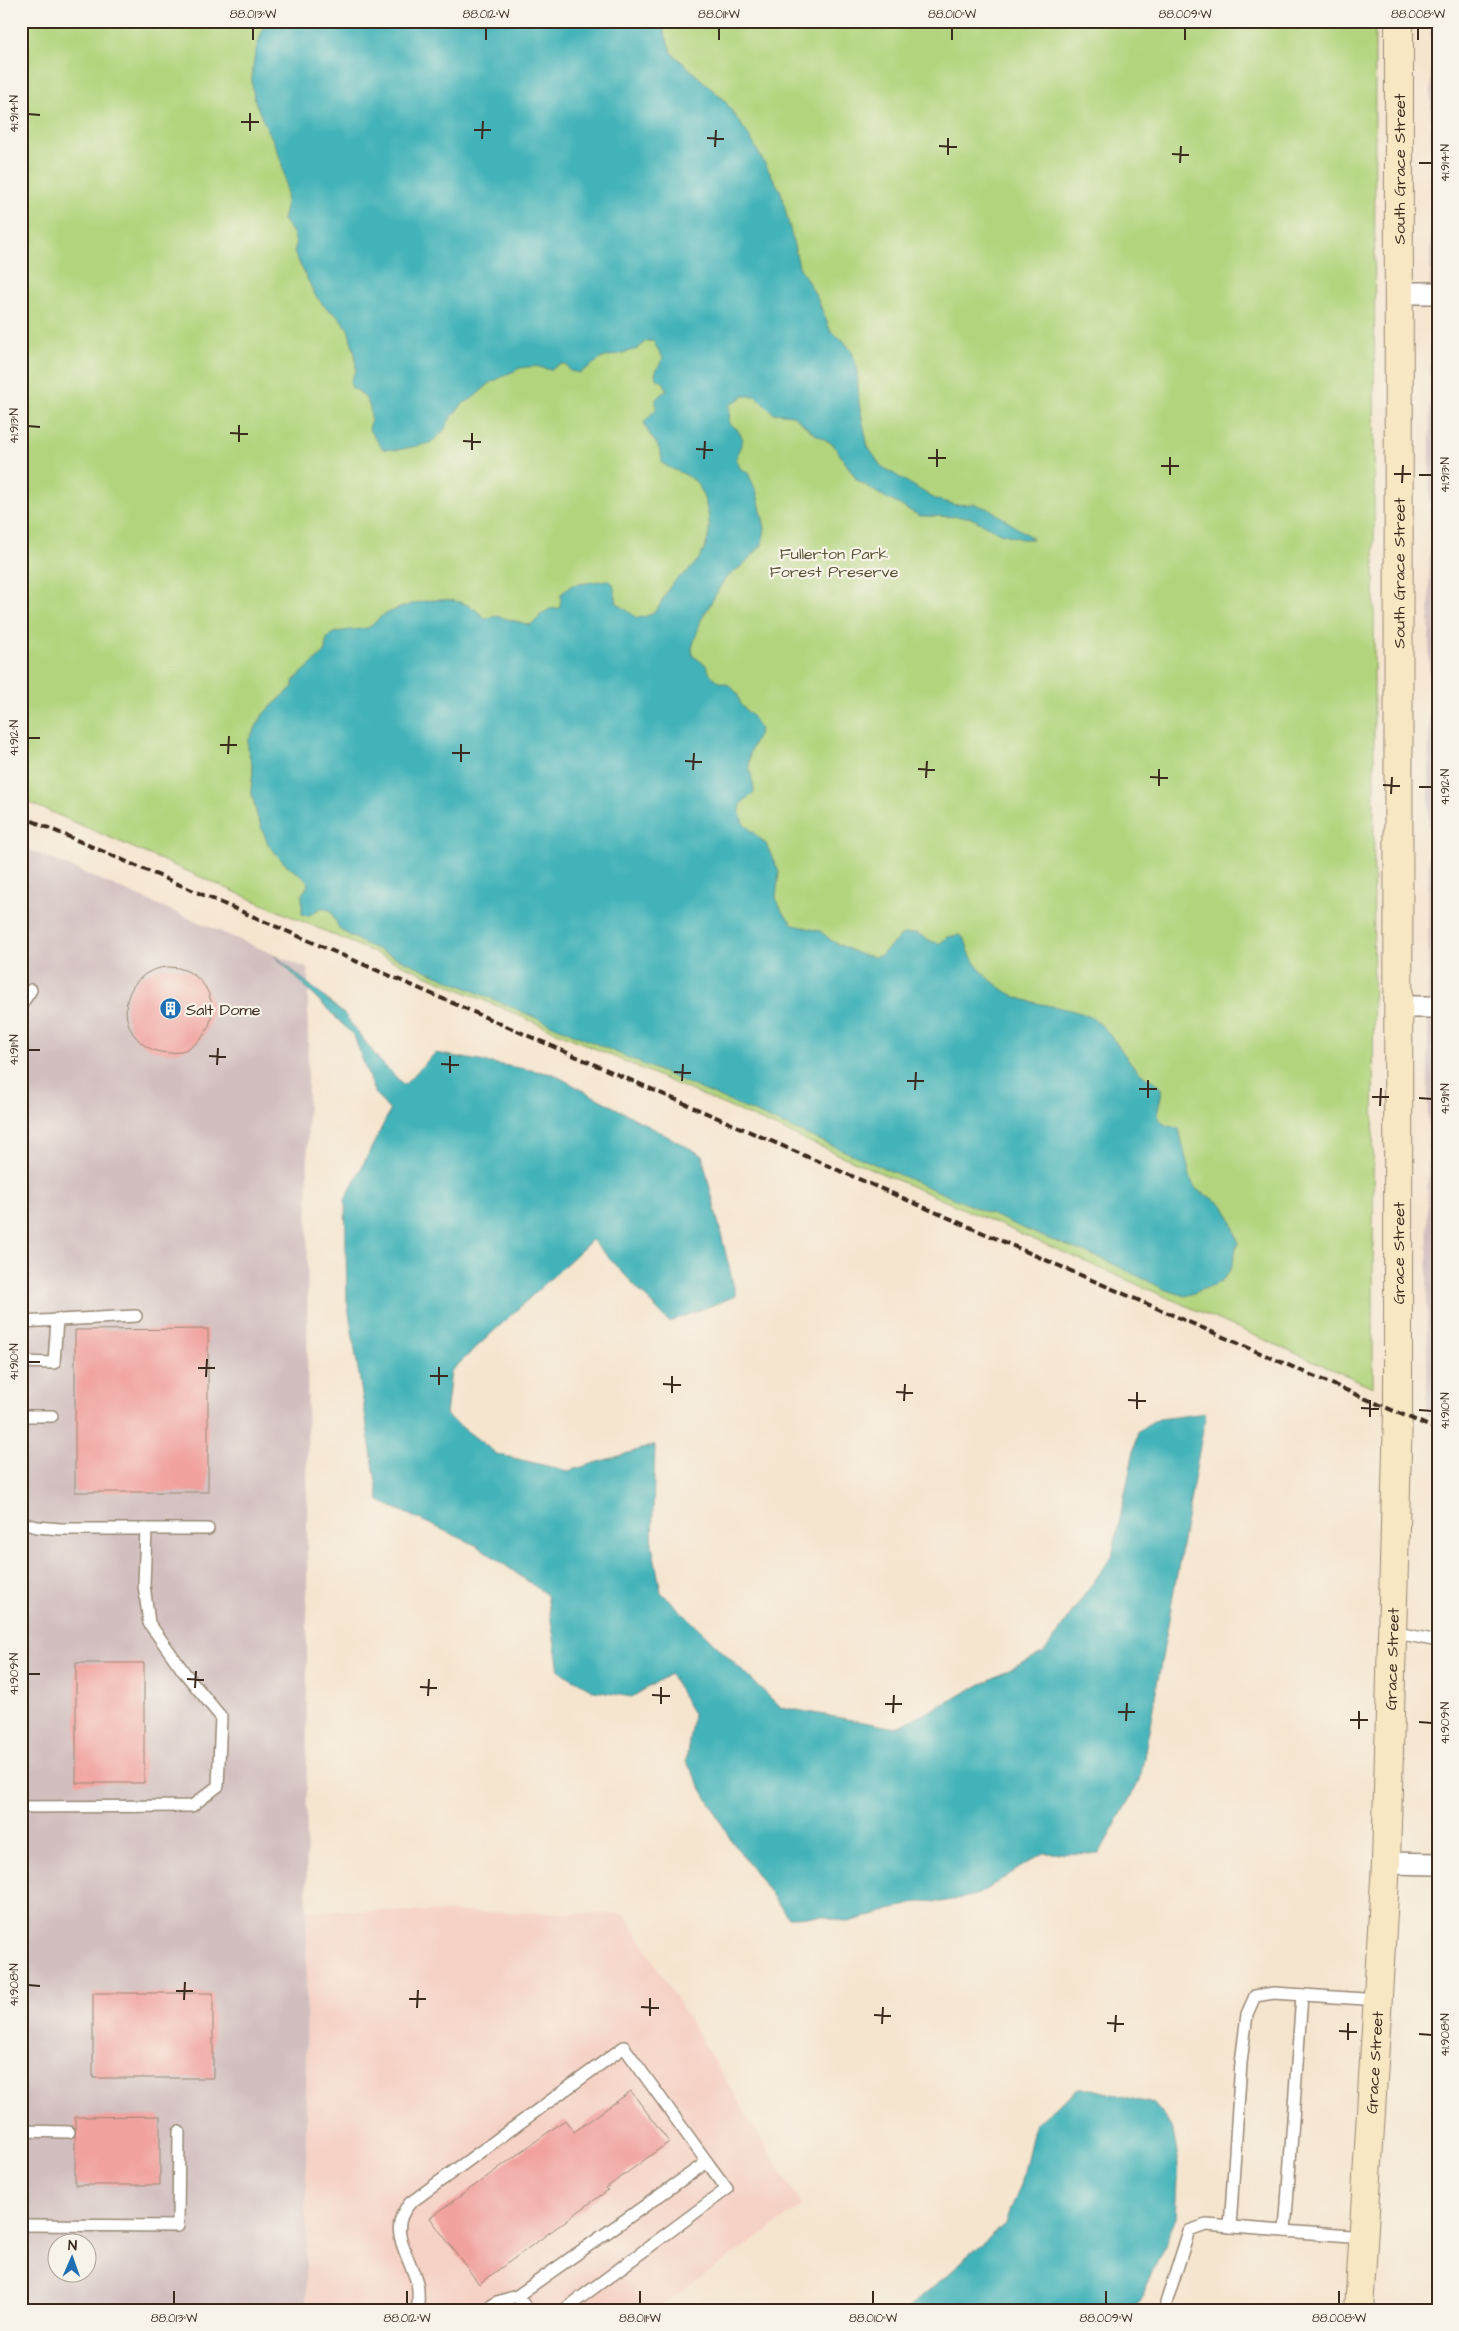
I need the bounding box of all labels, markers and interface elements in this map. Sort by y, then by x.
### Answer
text: 88.013°W [230,6,277,23]
text: 88.012°W [462,6,510,23]
text: 88.011°W [698,6,741,23]
text: 88.010°W [928,6,977,23]
text: 88.009°W [1158,6,1212,23]
text: 88.008°W [1391,6,1446,23]
street label: South Grace Street [1389,93,1411,244]
text: 41.914°N [6,94,23,133]
text: 41.914°N [1437,143,1454,182]
text: 41.913°N [6,408,23,444]
text: 41.913°N [1437,457,1454,493]
street label: South Grace Street [1389,497,1411,648]
park label: Fullerton Park Forest Preserve [770,543,899,583]
text: 41.912°N [6,719,23,756]
text: 41.912°N [1437,768,1454,805]
building icon: Salt Dome [158,997,182,1021]
place label: Salt Dome [186,999,261,1021]
text: 41.911°N [6,1034,23,1066]
text: 41.911°N [1437,1083,1454,1115]
street label: Grace Street [1388,1201,1410,1304]
text: 41.910°N [6,1343,23,1381]
text: 41.910°N [1437,1392,1454,1430]
street label: Grace Street [1380,1607,1405,1710]
text: 41.909°N [6,1652,23,1695]
text: 41.909°N [1437,1701,1454,1744]
text: 41.908°N [6,1963,23,2007]
street label: Grace Street [1361,2010,1389,2114]
text: 41.908°N [1437,2013,1454,2057]
north arrow [48,2234,98,2284]
text: N [68,2236,77,2256]
text: 88.013°W [151,2310,198,2327]
text: 88.012°W [383,2310,431,2327]
text: 88.011°W [619,2310,662,2327]
text: 88.010°W [849,2310,898,2327]
text: 88.009°W [1079,2310,1133,2327]
text: 88.008°W [1312,2310,1367,2327]

